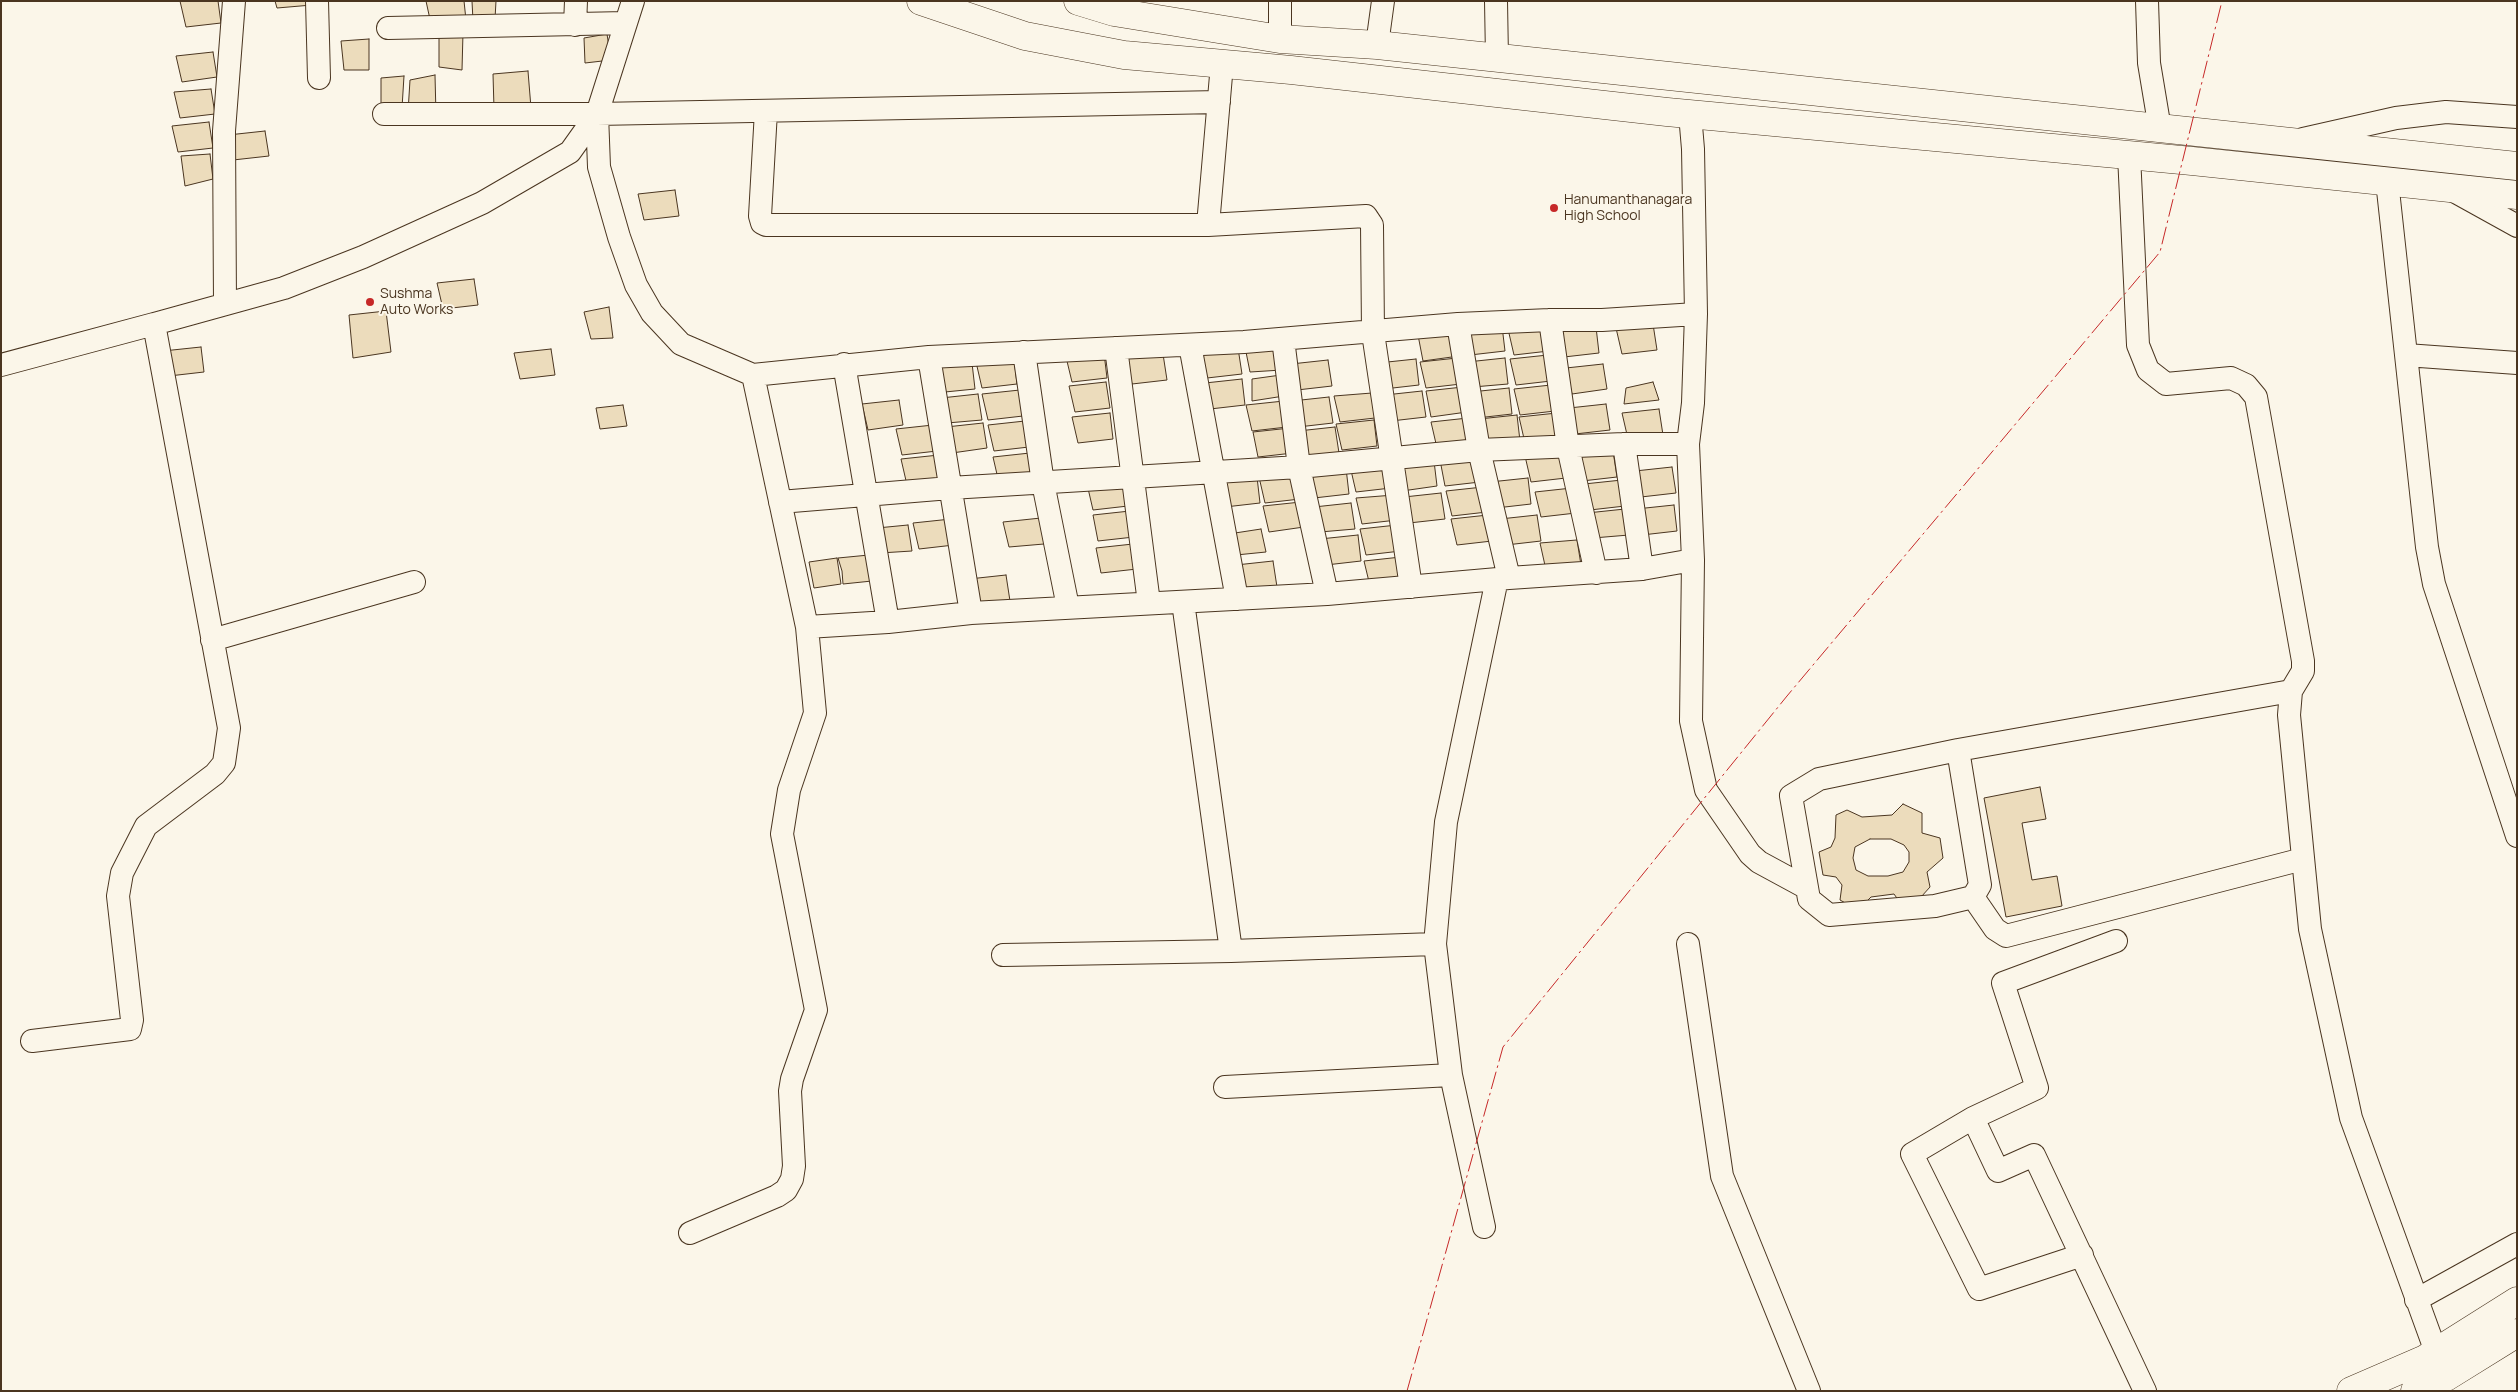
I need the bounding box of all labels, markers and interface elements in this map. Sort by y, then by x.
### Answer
place label: Hanumanthanagara High School [1564,192,1692,224]
marker: Hanumanthanagara High School [1548,202,1560,214]
place label: Sushma Auto Works [380,286,453,318]
marker: Sushma Auto Works [364,296,376,308]

